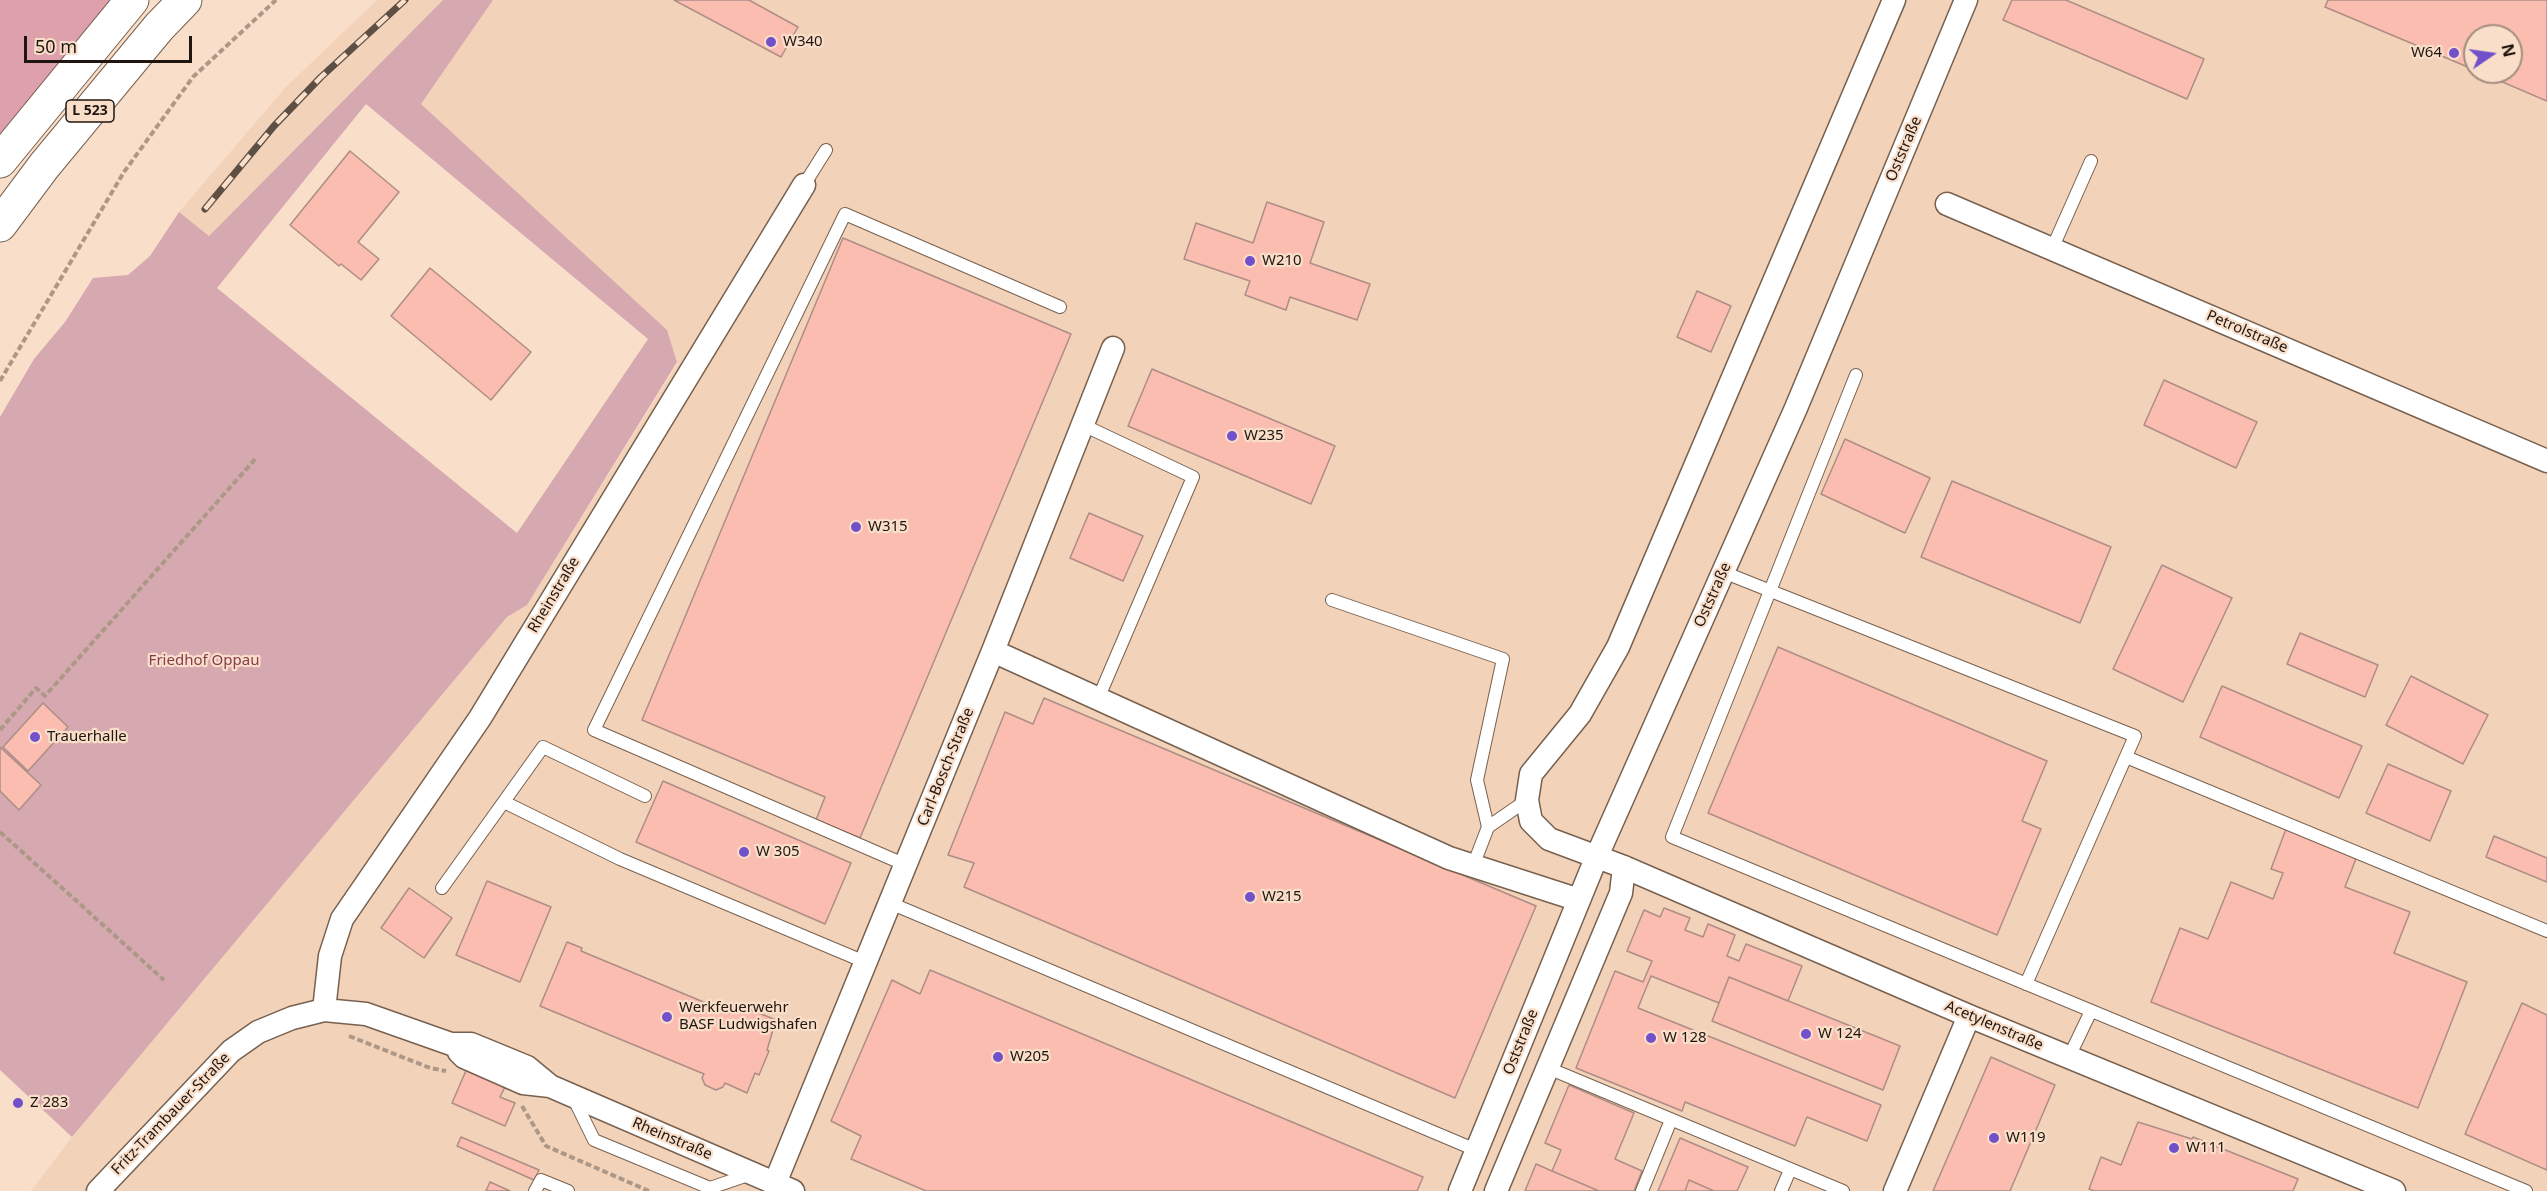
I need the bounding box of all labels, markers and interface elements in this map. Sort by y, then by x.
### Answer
scale bar [27,24,195,62]
north arrow [2463,24,2523,84]
place label: W340 [783,33,823,51]
text: 50 m [35,34,77,58]
marker: W340 [764,35,778,49]
text: N [2496,42,2521,59]
place label: W64 [2411,44,2442,62]
marker: W64 [2447,46,2461,60]
road number: L 523 [66,100,114,122]
street label: Oststraße [1882,114,1926,184]
place label: W210 [1262,252,1302,270]
marker: W210 [1243,254,1257,268]
street label: Petrolstraße [2204,307,2290,357]
place label: W235 [1244,427,1284,445]
marker: W235 [1225,429,1239,443]
place label: W315 [868,518,908,536]
marker: W315 [849,520,863,534]
street label: Rheinstraße [524,554,584,636]
street label: Oststraße [1691,560,1735,630]
park label: Friedhof Oppau [149,652,259,670]
street label: Carl-Bosch-Straße [914,705,978,829]
place label: Trauerhalle [47,728,127,746]
marker: Trauerhalle [28,730,42,744]
place label: W 305 [756,843,800,861]
marker: W 305 [737,845,751,859]
place label: W215 [1262,888,1302,906]
marker: W215 [1243,890,1257,904]
street label: Acetylenstraße [1942,997,2046,1055]
place label: Werkfeuerwehr BASF Ludwigshafen [679,999,817,1034]
street label: Oststraße [1500,1007,1542,1077]
marker: Werkfeuerwehr BASF Ludwigshafen [660,1010,674,1024]
place label: W 124 [1818,1025,1862,1043]
marker: W 124 [1799,1027,1813,1041]
place label: W 128 [1663,1029,1707,1047]
marker: W 128 [1644,1031,1658,1045]
place label: W205 [1010,1048,1050,1066]
street label: Fritz-Trambauer-Straße [108,1049,234,1179]
marker: W205 [991,1050,1005,1064]
place label: Z 283 [30,1094,68,1112]
marker: Z 283 [11,1096,25,1110]
street label: Rheinstraße [629,1114,715,1164]
place label: W119 [2006,1129,2046,1147]
marker: W119 [1987,1131,2001,1145]
place label: W111 [2186,1139,2226,1157]
marker: W111 [2167,1141,2181,1155]

